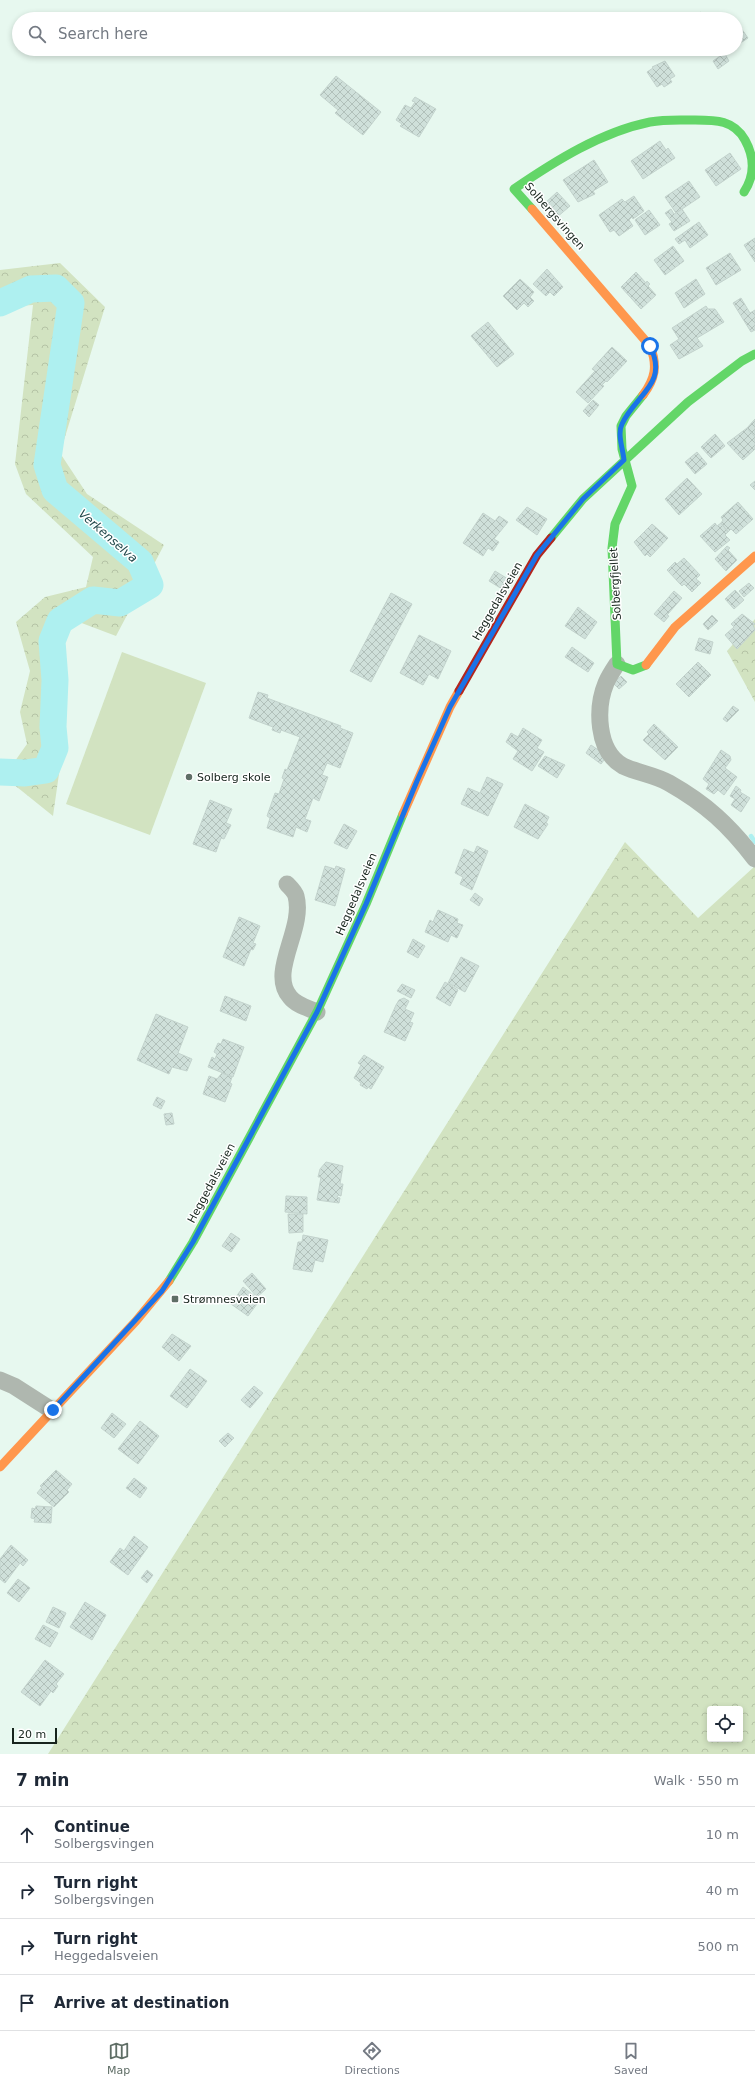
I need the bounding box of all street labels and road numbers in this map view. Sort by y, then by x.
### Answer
street label: Solbergsvingen [522,180,587,253]
street label: Solbergfjellet [607,547,624,621]
street label: Heggedalsveien [470,560,525,643]
street label: Heggedalsveien [333,851,380,937]
street label: Heggedalsveien [185,1141,238,1225]

